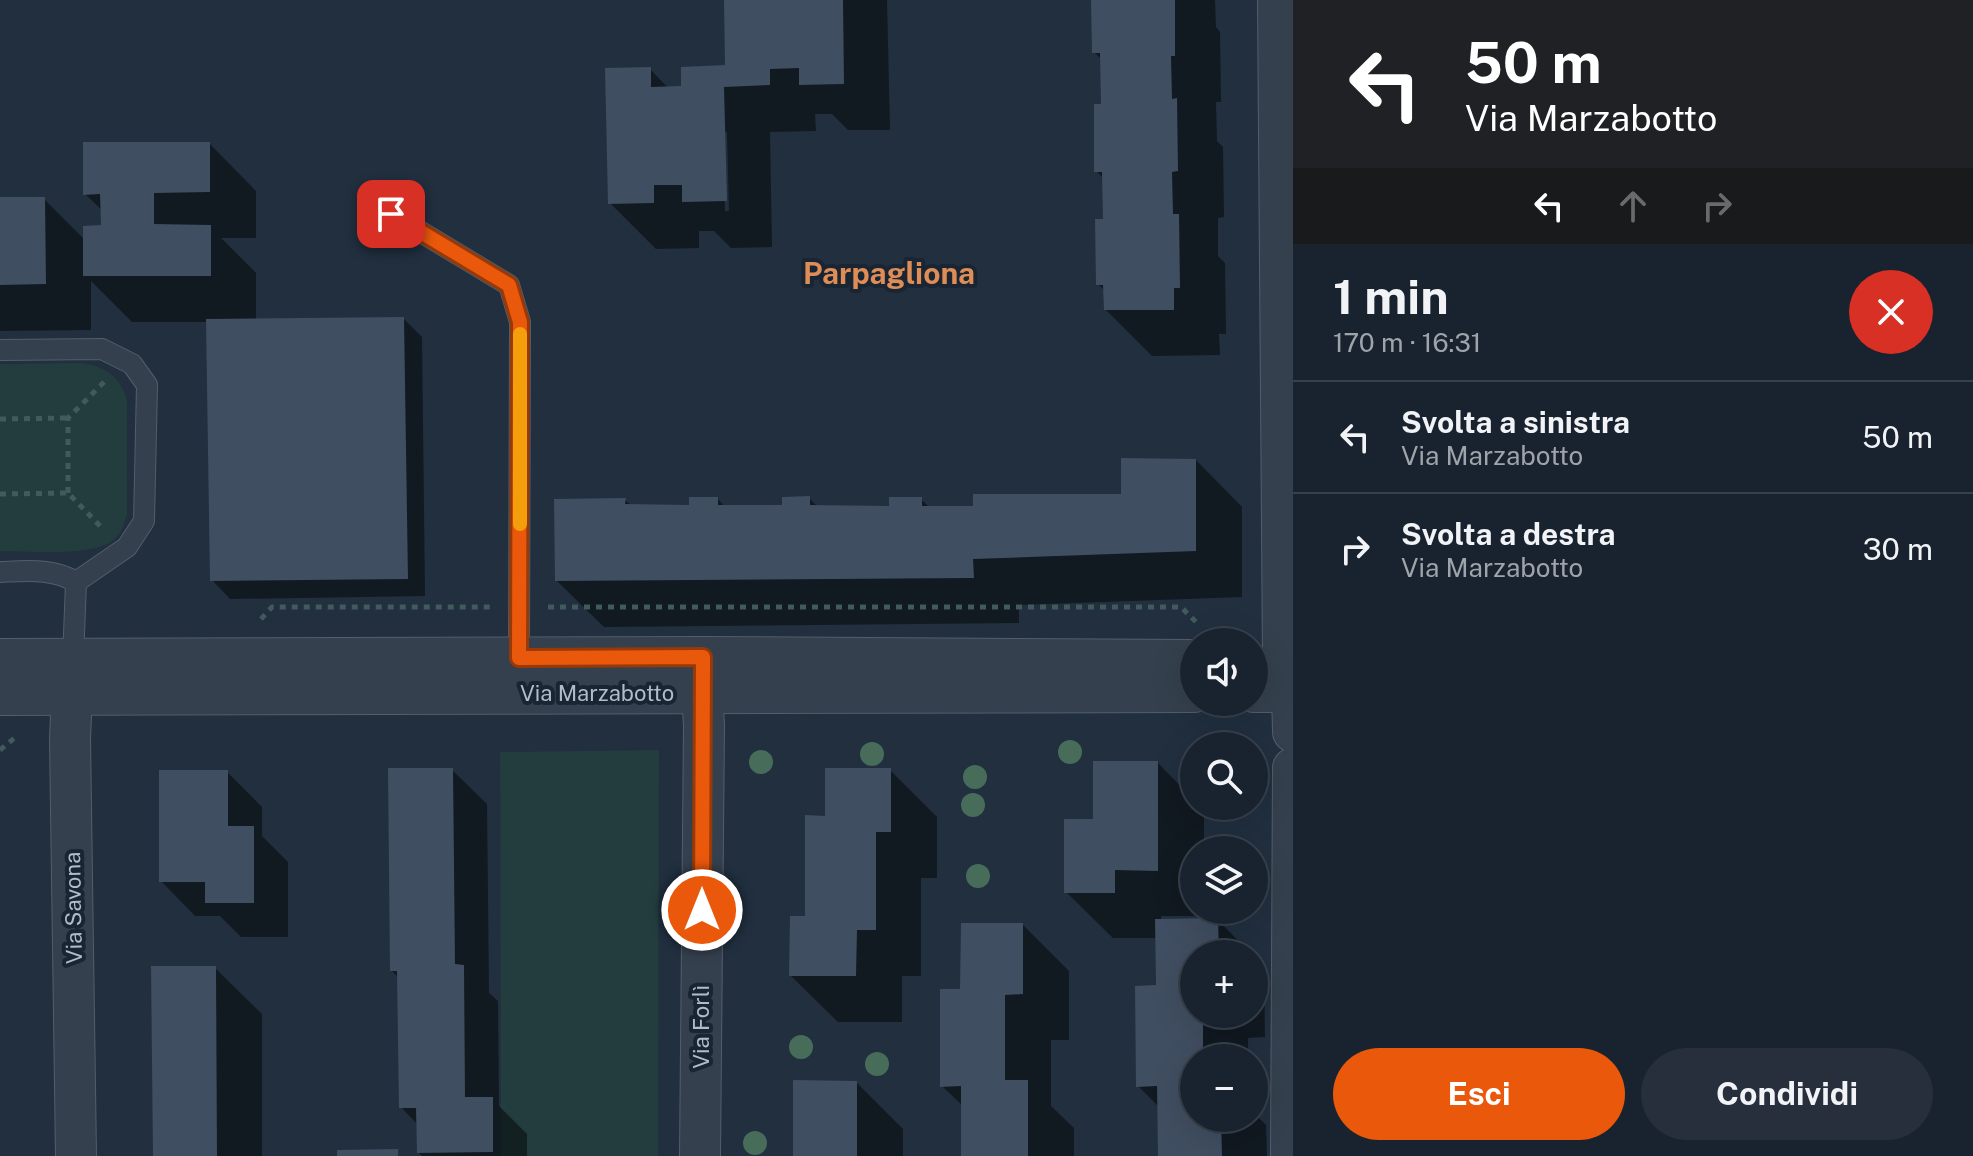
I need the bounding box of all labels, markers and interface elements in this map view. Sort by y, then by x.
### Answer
text: 50 m [1465,30,1602,96]
icon: left [1333,32,1437,136]
text: Via Marzabotto [1465,97,1717,139]
pin [357,180,425,248]
icon: left [1527,184,1571,228]
icon: ahead [1611,184,1655,228]
icon: right [1695,184,1739,228]
icon: arrive [369,192,413,236]
district label: Parpagliona [803,255,975,291]
text: 1 min [1333,268,1449,325]
button: close [1849,270,1933,354]
text: 170 m · 16:31 [1333,327,1481,358]
text: Svolta a sinistra [1401,404,1630,440]
icon: left [1333,415,1377,459]
text: 50 m [1862,419,1933,455]
text: Via Marzabotto [1401,440,1583,471]
text: Svolta a destra [1401,516,1616,552]
icon: right [1333,527,1377,571]
text: 30 m [1863,531,1933,567]
text: Via Marzabotto [1401,552,1583,583]
map controls [1180,628,1268,1132]
button: sound [1180,628,1268,716]
street label: Via Marzabotto [520,680,674,706]
button: search [1180,732,1268,820]
button: layers [1180,836,1268,924]
street label: Via Savona [59,852,87,964]
position arrow [660,868,744,952]
button: + [1180,940,1268,1028]
street label: Via Forlì [688,985,714,1069]
button: − [1180,1044,1268,1132]
button: Esci [1333,1048,1625,1140]
button: Condividi [1641,1048,1933,1140]

